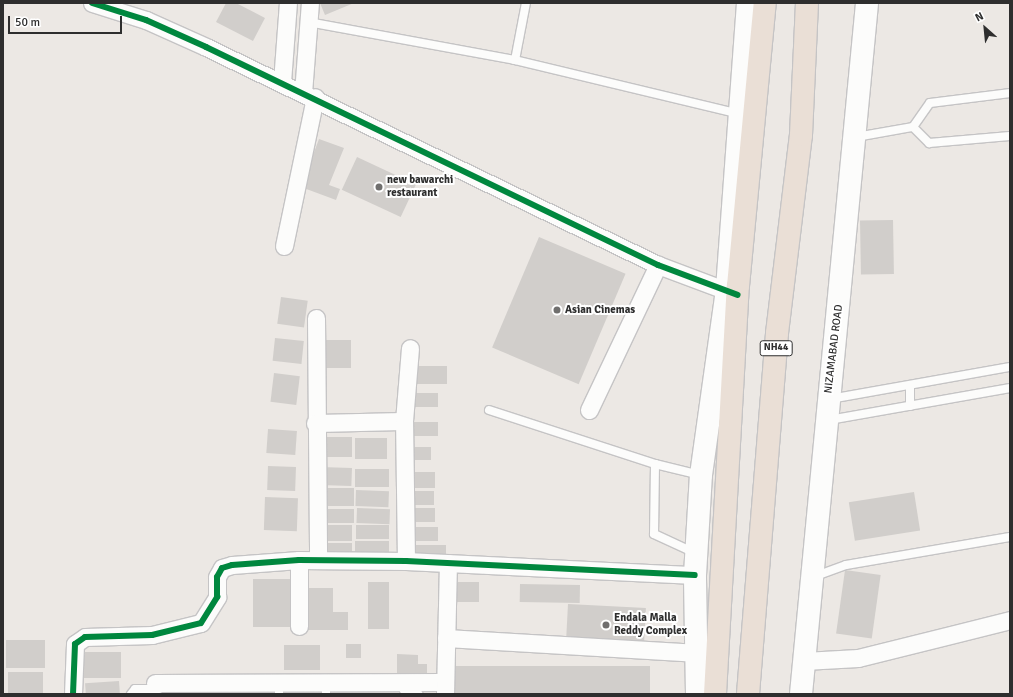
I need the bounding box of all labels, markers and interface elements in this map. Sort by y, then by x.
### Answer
scale bar [10,8,124,34]
north arrow [965,8,1005,48]
text: N [973,9,986,24]
text: 50 m [15,15,40,30]
place label: new bawarchi restaurant [387,174,453,200]
marker: new bawarchi restaurant [374,182,384,192]
place label: Asian Cinemas [565,303,635,317]
street label: NIZAMABAD ROAD [822,304,846,394]
marker: Asian Cinemas [552,305,562,315]
road number: NH44 [759,340,793,356]
place label: Endala Malla Reddy Complex [614,612,687,638]
marker: Endala Malla Reddy Complex [601,620,611,630]

